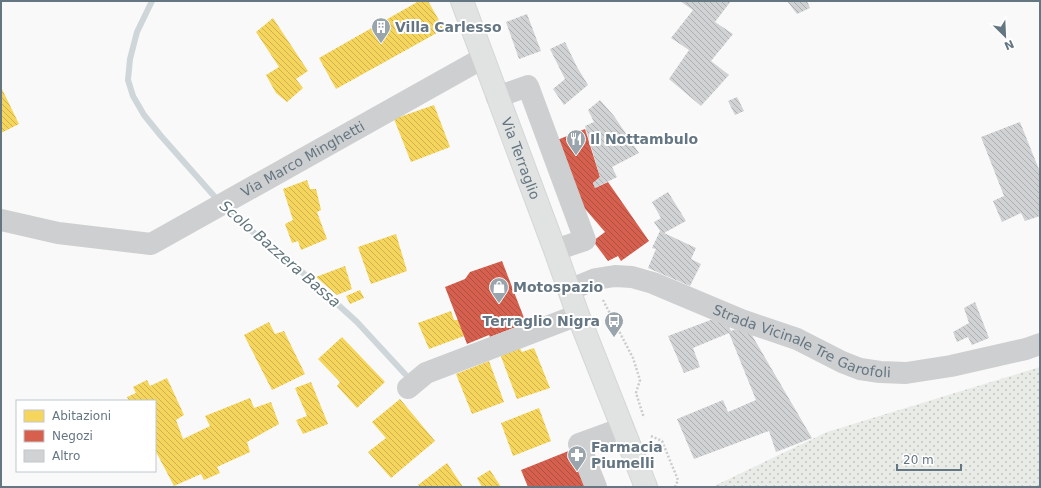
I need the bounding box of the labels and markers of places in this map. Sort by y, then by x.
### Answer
building icon: Villa Carlesso [370,16,392,44]
place label: Villa Carlesso [395,19,502,35]
restaurant icon: Il Nottambulo [565,128,587,156]
place label: Il Nottambulo [590,131,698,147]
shop icon: Motospazio [488,276,510,304]
place label: Motospazio [513,279,604,295]
bus stop icon: Terraglio Nigra [603,310,625,338]
place label: Terraglio Nigra [483,313,600,329]
place label: Farmacia Piumelli [591,439,663,471]
pharmacy icon: Farmacia Piumelli [566,444,588,472]

